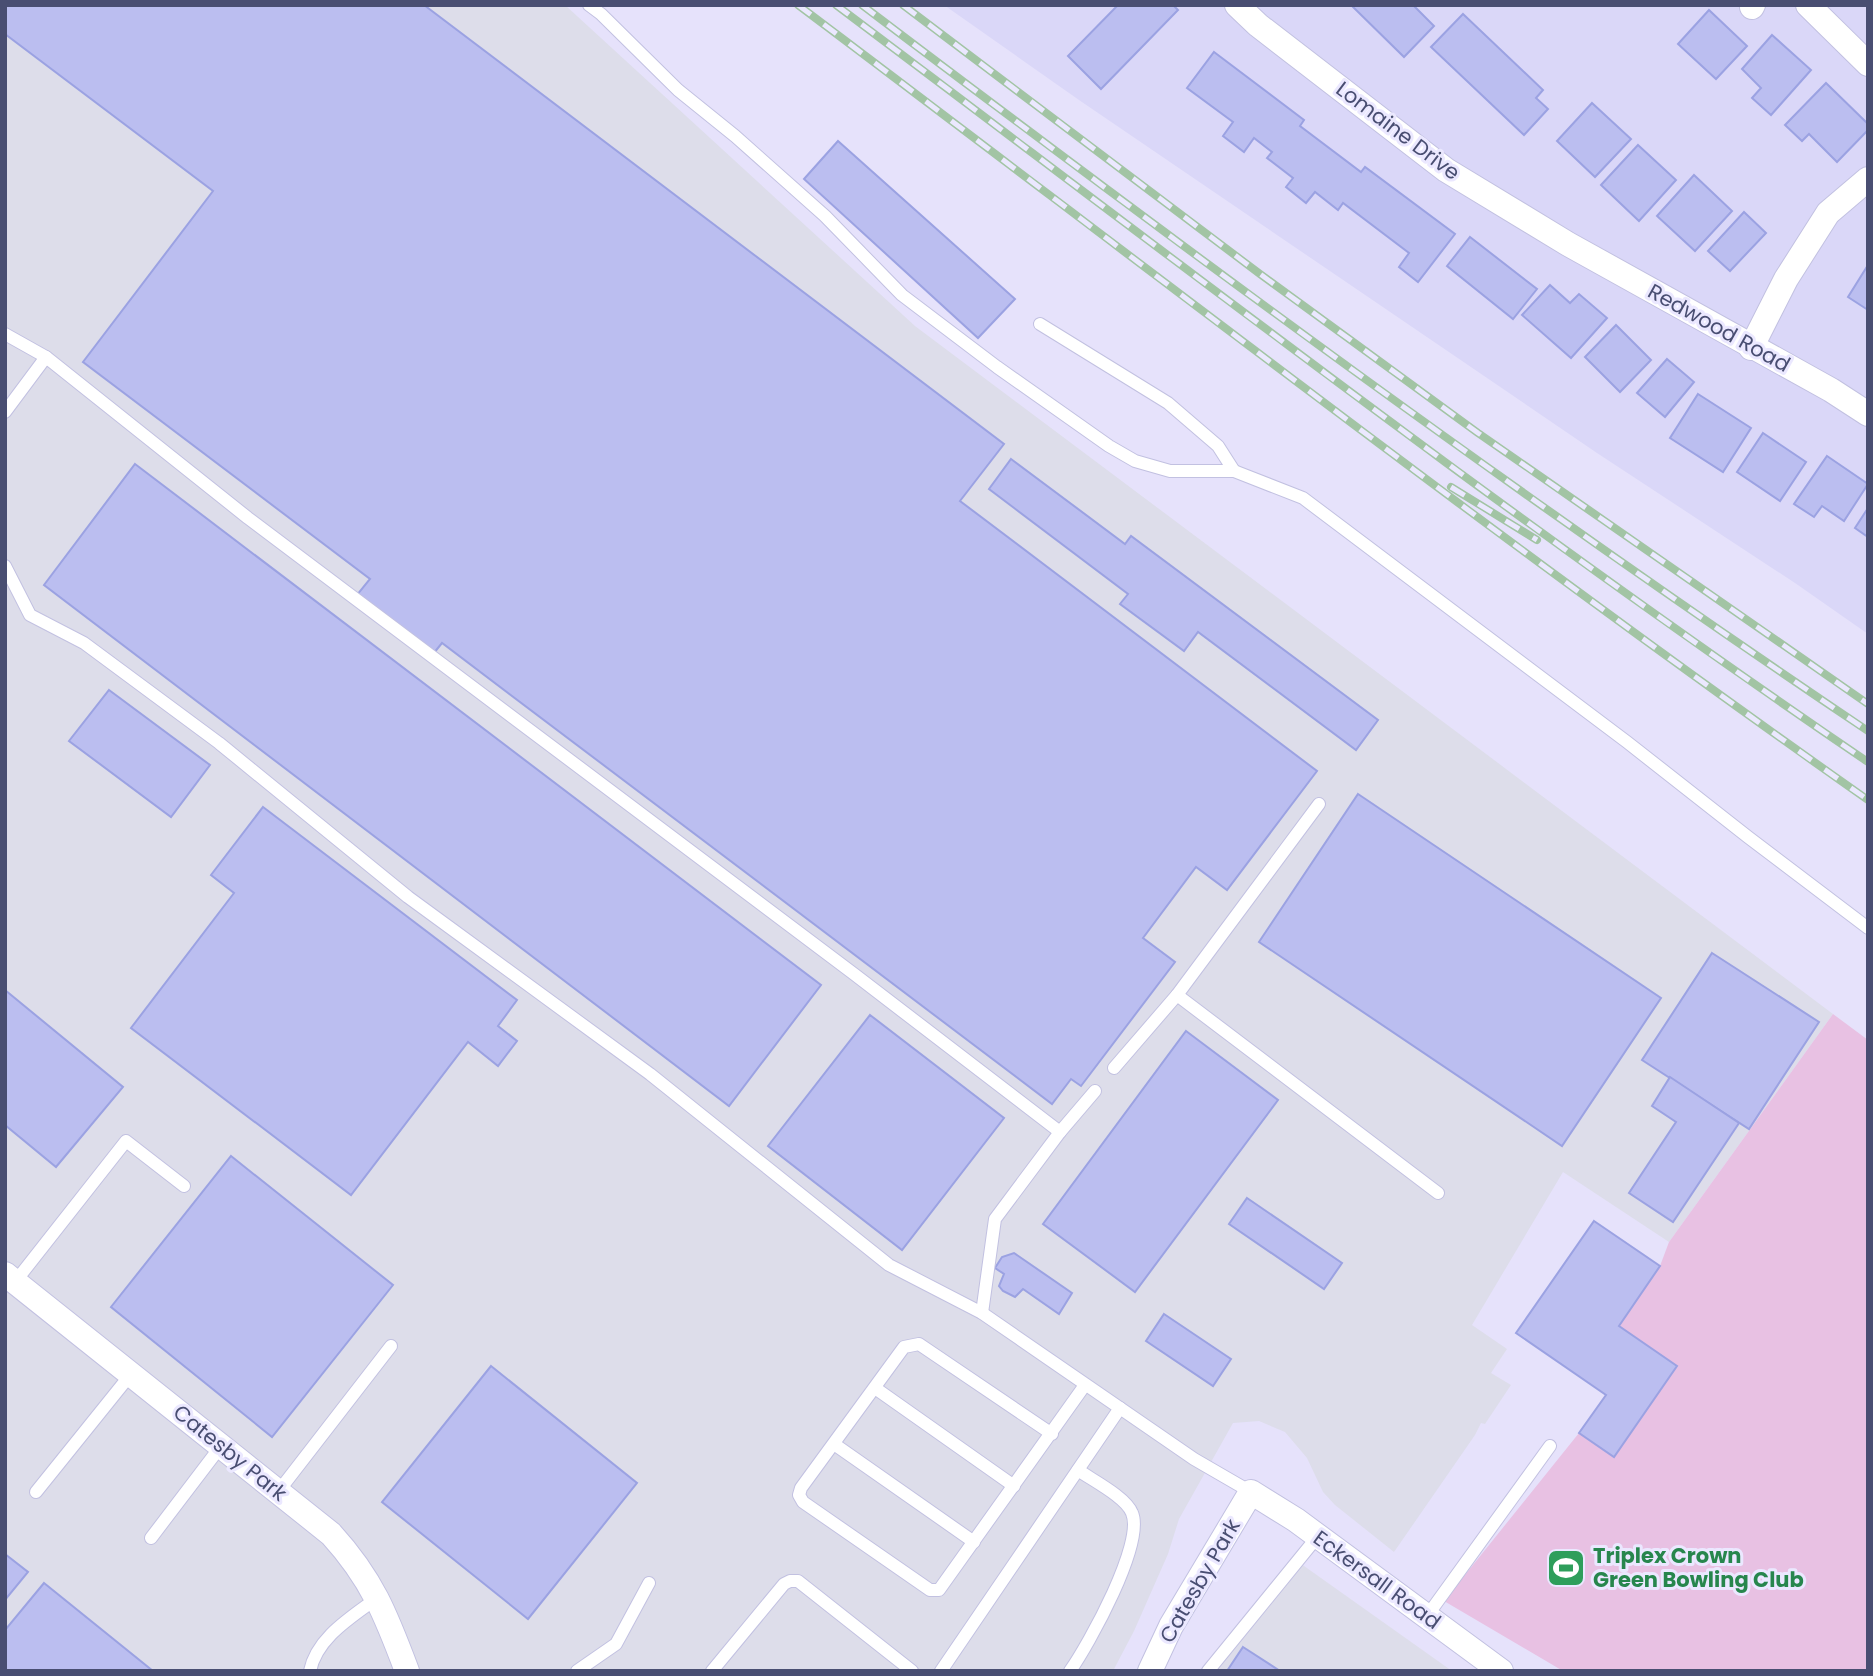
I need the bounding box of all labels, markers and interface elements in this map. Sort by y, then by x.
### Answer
street label: Lomaine Drive [1330,74,1466,187]
street label: Redwood Road [1643,276,1796,379]
street label: Catesby Park [167,1398,293,1508]
street label: Catesby Park [1152,1513,1247,1648]
street label: Eckersall Road [1308,1524,1447,1636]
place label: Triplex Crown Green Bowling Club [1593,1541,1804,1594]
sports icon: Triplex Crown Green Bowling Club [1545,1547,1587,1589]

